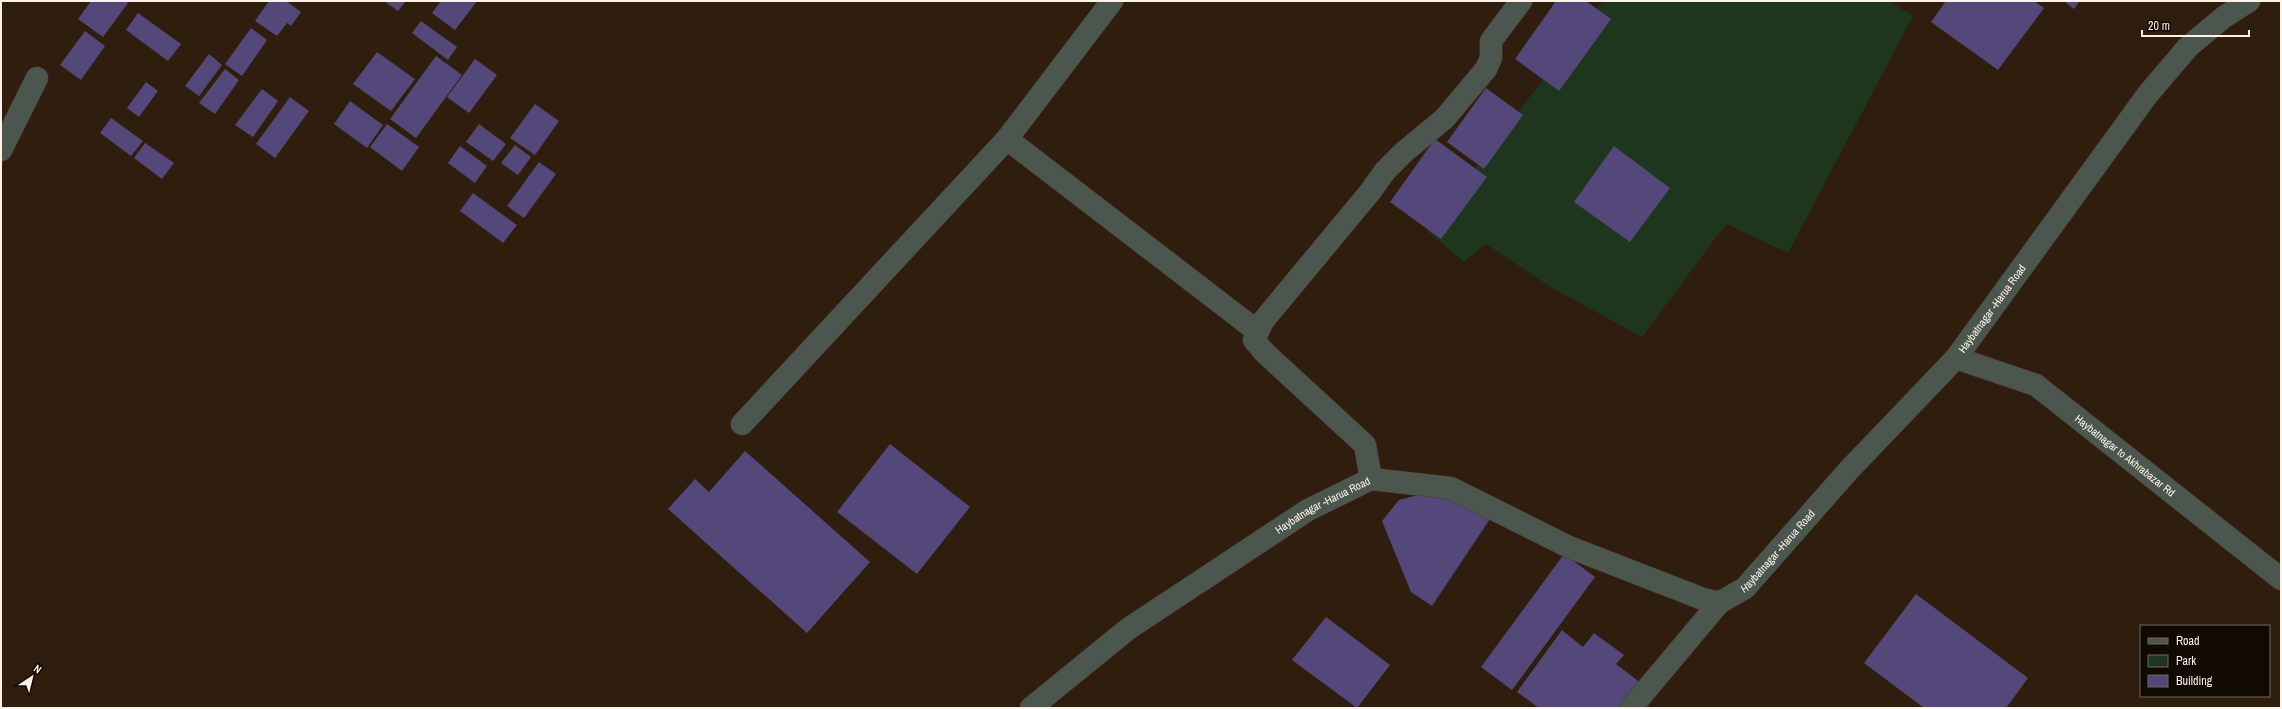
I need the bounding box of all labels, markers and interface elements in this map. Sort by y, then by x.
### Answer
scale bar [2142,12,2249,38]
text: 20 m [2148,18,2170,34]
street label: Haybatnagar -Harua Road [1955,262,2029,356]
street label: Haybatnagar to Akhrabazar Rd [2072,411,2178,500]
street label: Haybatnagar -Harua Road [1273,474,1372,537]
street label: Haybatnagar -Harua Road [1738,507,1818,596]
legend [2140,625,2270,697]
text: Road [2176,633,2200,649]
text: Park [2176,653,2196,669]
north arrow [12,657,52,697]
text: N [31,661,44,676]
text: Building [2176,673,2213,689]

